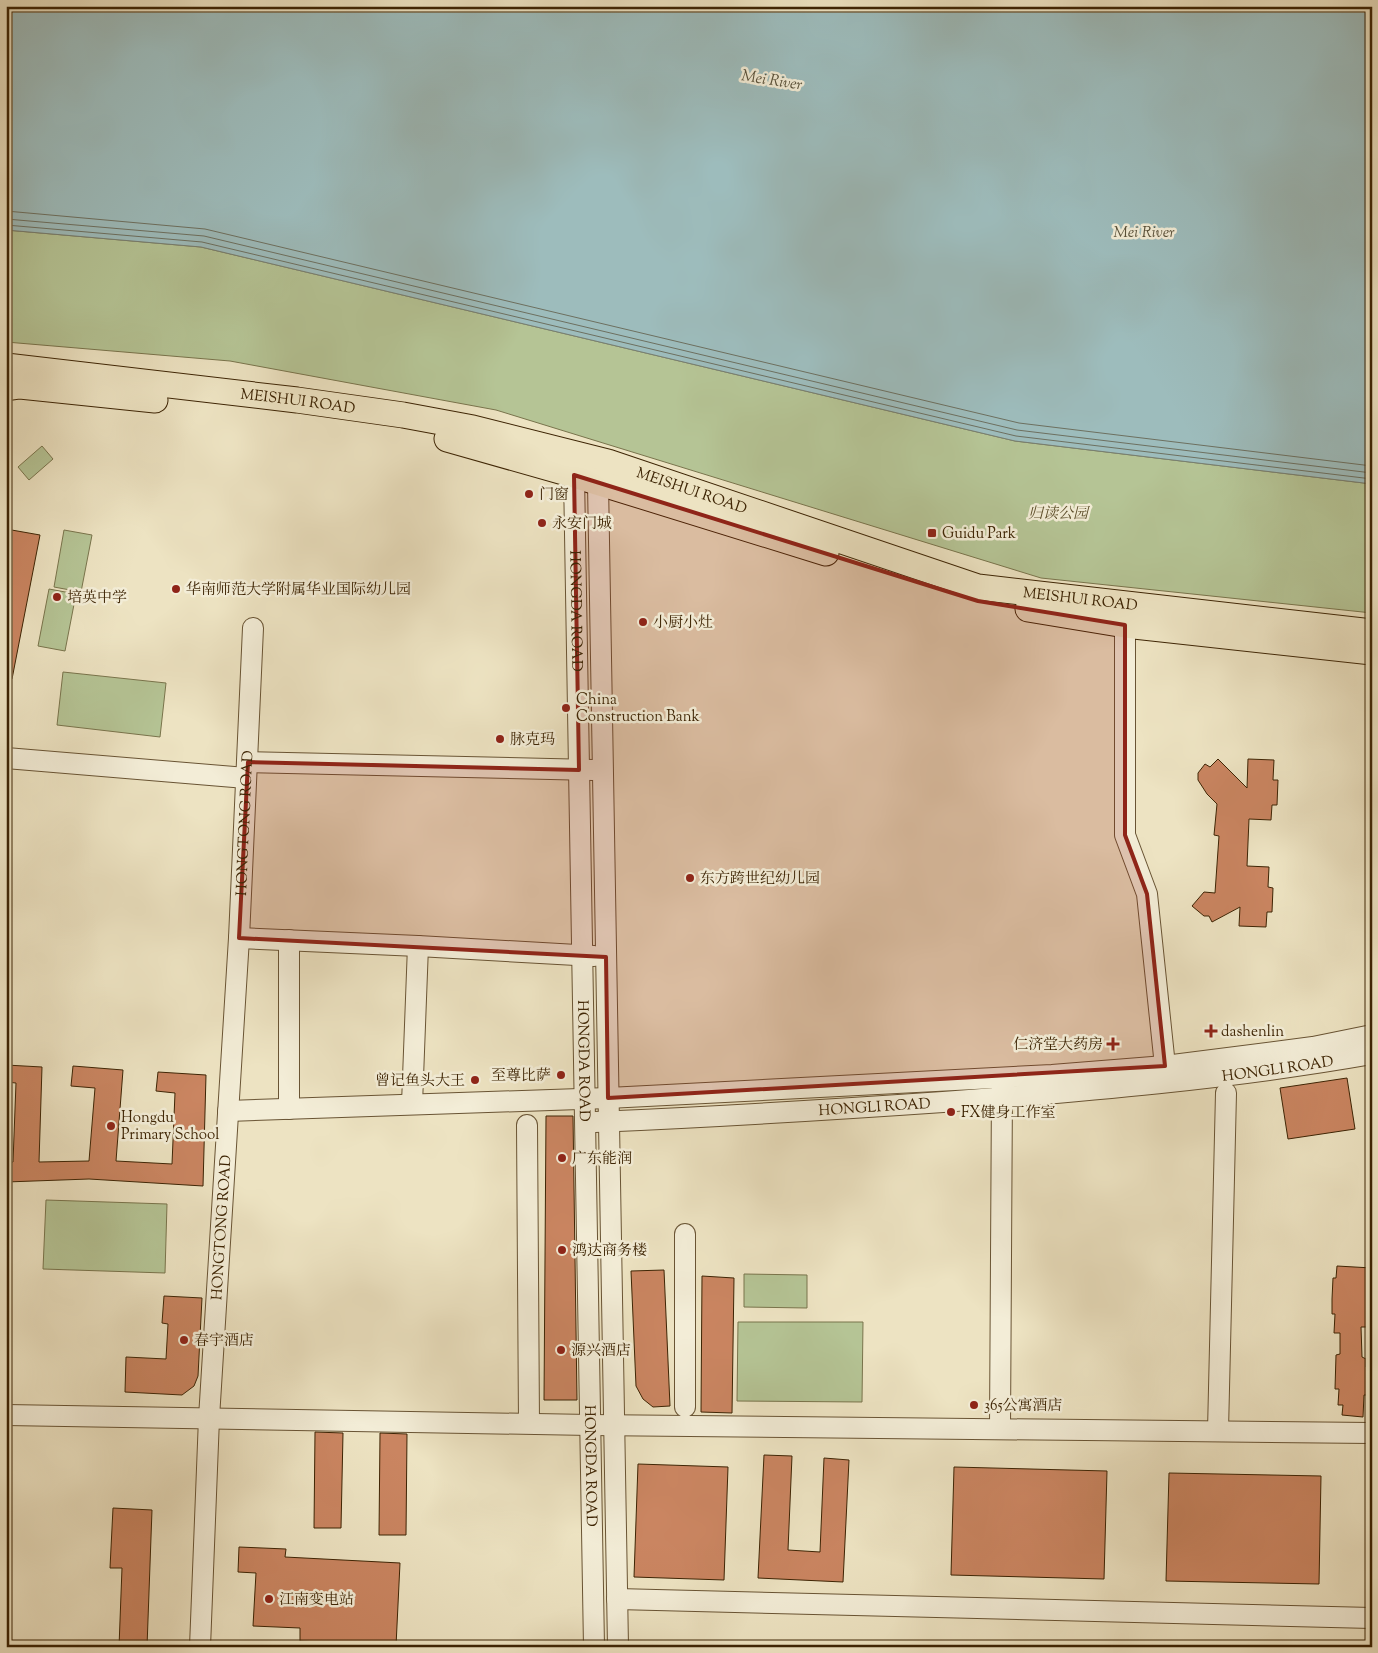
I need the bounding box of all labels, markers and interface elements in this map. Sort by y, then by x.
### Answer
water label: Mei River [739,65,804,98]
water label: Mei River [1113,222,1175,245]
street label: MEISHUI ROAD [239,384,357,420]
street label: MEISHUI ROAD [633,463,750,520]
place label: 门窗 [539,485,569,506]
marker: 门窗 [523,488,535,500]
park label: 归读公园 [1028,504,1090,525]
place label: 永安门城 [552,514,612,535]
marker: 永安门城 [536,517,548,529]
place label: Guidu Park [942,524,1016,545]
marker: Guidu Park [926,527,938,539]
street label: HONGDA ROAD [563,550,586,672]
place label: 华南师范大学附属华业国际幼儿园 [186,580,411,601]
marker: 华南师范大学附属华业国际幼儿园 [170,583,182,595]
street label: MEISHUI ROAD [1022,583,1139,617]
place label: 培英中学 [67,588,127,609]
marker: 培英中学 [51,591,63,603]
place label: 小厨小灶 [653,613,713,634]
marker: 小厨小灶 [637,616,649,628]
place label: China Construction Bank [576,690,700,728]
marker: China Construction Bank [560,702,572,714]
place label: 脉克玛 [510,730,555,751]
marker: 脉克玛 [494,733,506,745]
street label: HONGTONG ROAD [232,750,259,897]
place label: 东方跨世纪幼儿园 [700,869,820,890]
marker: 东方跨世纪幼儿园 [684,872,696,884]
street label: HONGDA ROAD [571,1000,594,1122]
place label: dashenlin [1221,1022,1284,1043]
marker: dashenlin [1205,1025,1217,1037]
place label: 仁济堂大药房 [1013,1035,1103,1056]
marker: 仁济堂大药房 [1107,1038,1119,1050]
street label: HONGLI ROAD [1221,1052,1335,1088]
place label: 至尊比萨 [491,1066,551,1087]
marker: 至尊比萨 [555,1069,567,1081]
place label: 曾记鱼头大王 [375,1071,465,1092]
marker: 曾记鱼头大王 [469,1074,481,1086]
street label: HONGLI ROAD [818,1094,932,1122]
place label: FX健身工作室 [961,1103,1056,1124]
marker: FX健身工作室 [945,1106,957,1118]
place label: Hongdu Primary School [121,1108,219,1146]
marker: Hongdu Primary School [105,1120,117,1132]
place label: 广东能润 [572,1149,632,1170]
marker: 广东能润 [556,1152,568,1164]
street label: HONGTONG ROAD [207,1154,237,1301]
place label: 鸿达商务楼 [572,1241,647,1262]
marker: 鸿达商务楼 [556,1244,568,1256]
place label: 春宇酒店 [194,1331,254,1352]
marker: 春宇酒店 [178,1334,190,1346]
place label: 源兴酒店 [571,1341,631,1362]
marker: 源兴酒店 [555,1344,567,1356]
place label: 365公寓酒店 [984,1396,1063,1417]
marker: 365公寓酒店 [968,1399,980,1411]
street label: HONGDA ROAD [578,1405,601,1527]
place label: 江南变电站 [279,1590,354,1611]
marker: 江南变电站 [263,1593,275,1605]

